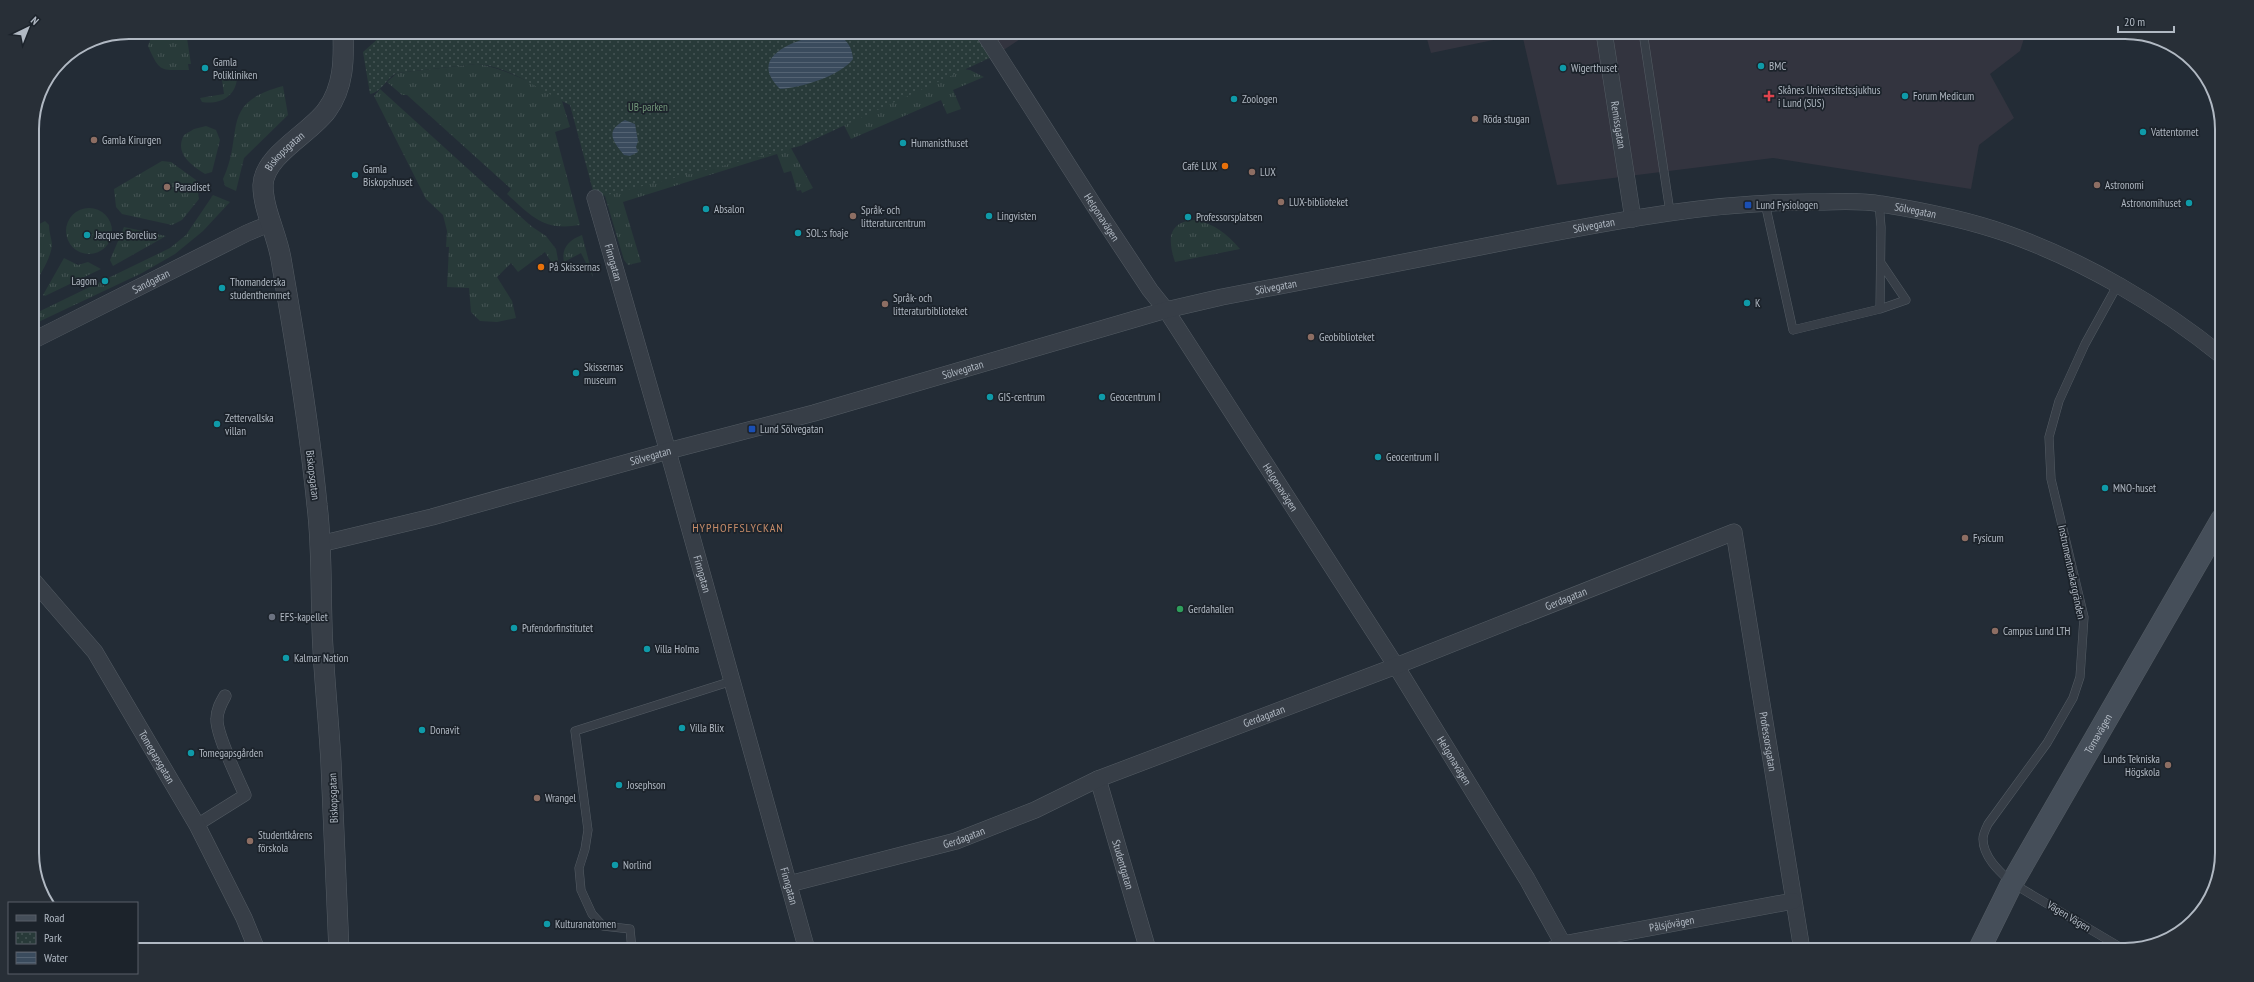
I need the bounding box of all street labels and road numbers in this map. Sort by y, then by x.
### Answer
street label: Remissgatan [1608,100,1629,150]
street label: Biskopsgatan [262,128,307,173]
street label: Helgonavägen [1081,191,1123,244]
street label: Sölvegatan [1894,199,1938,221]
street label: Sölvegatan [1572,215,1616,236]
street label: Finngatan [602,242,626,283]
street label: Sandgatan [130,266,172,297]
street label: Sölvegatan [1254,276,1298,298]
street label: Sölvegatan [940,357,985,382]
street label: Sölvegatan [628,443,673,468]
street label: Biskopsgatan [303,449,323,501]
street label: Helgonavägen [1260,461,1301,514]
street label: Instrumentmakargränden [2055,524,2089,620]
street label: Finngatan [690,554,714,594]
street label: Gerdagatan [1543,584,1589,613]
street label: Gerdagatan [1241,702,1287,730]
street label: Professorsgatan [1756,711,1780,772]
street label: Tornavägen [2081,711,2115,756]
street label: Tomegapsgatan [136,728,178,786]
street label: Helgonavägen [1434,734,1475,788]
street label: Biskopsgatan [325,773,341,823]
street label: Gerdagatan [941,823,987,851]
street label: Studentgatan [1109,838,1137,891]
street label: Finngatan [777,866,801,906]
street label: Vägen Vägen [2044,897,2094,935]
street label: Pålsjövägen [1648,913,1696,935]

